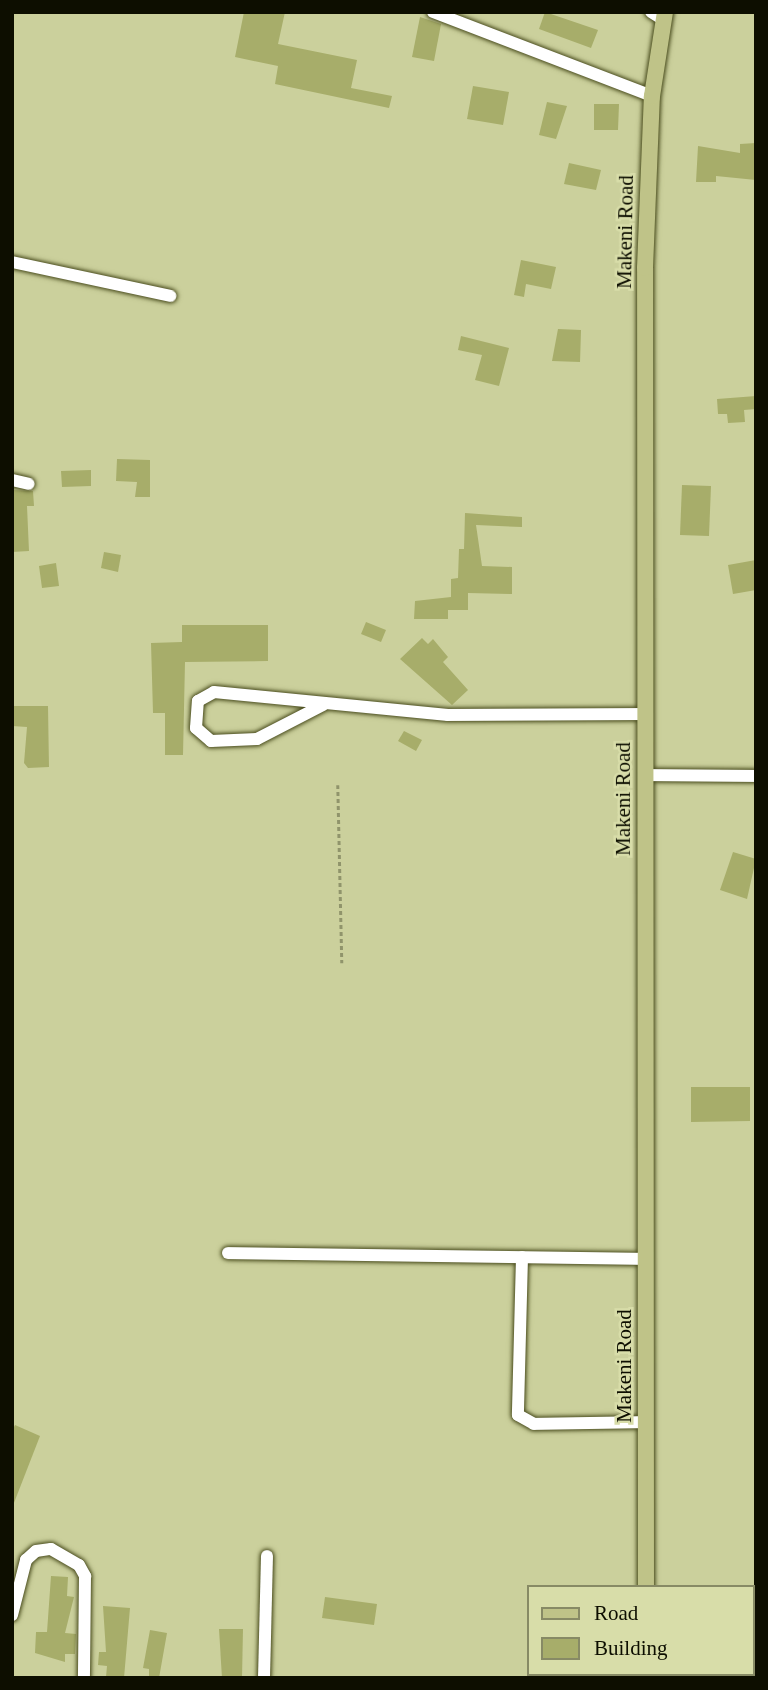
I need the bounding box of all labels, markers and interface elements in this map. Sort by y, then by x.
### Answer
street label: Makeni Road [611,175,639,289]
street label: Makeni Road [610,742,636,856]
street label: Makeni Road [611,1309,637,1423]
legend [526,1585,754,1676]
text: Road [594,1601,638,1625]
text: Building [594,1636,668,1660]

